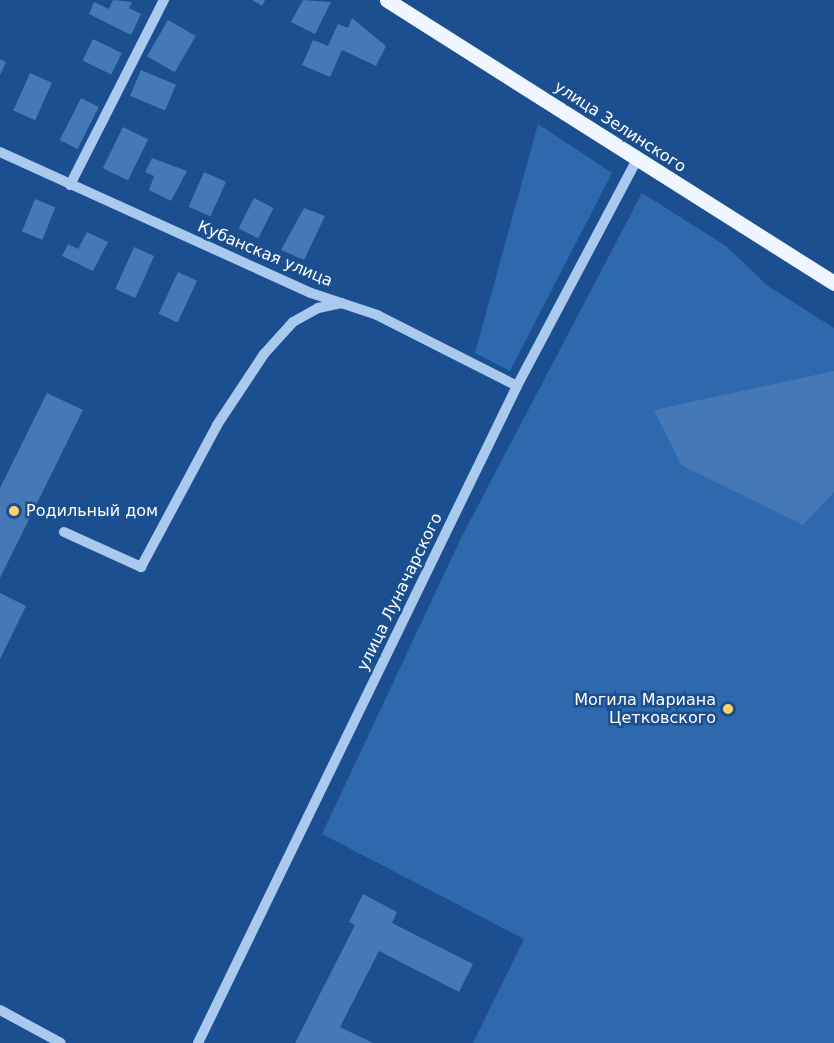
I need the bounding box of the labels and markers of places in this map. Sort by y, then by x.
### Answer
place label: Родильный дом [26,501,158,521]
marker: Родильный дом [7,504,21,518]
place label: Могила Мариана Цетковского [574,690,716,728]
marker: Могила Мариана Цетковского [721,702,735,716]

